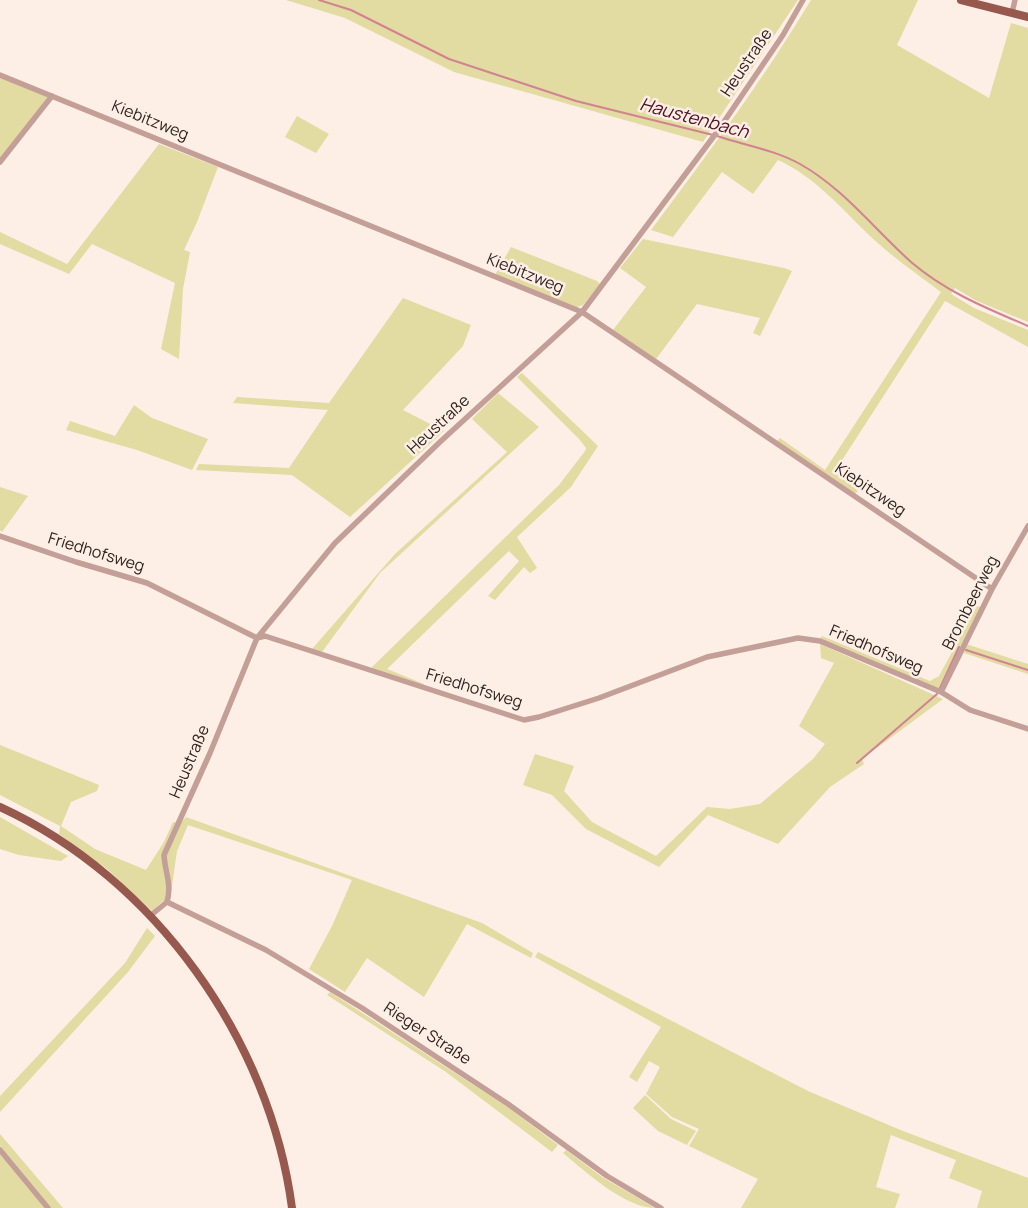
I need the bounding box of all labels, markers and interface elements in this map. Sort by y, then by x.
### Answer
street label: Heustraße [717,25,777,101]
water label: Haustenbach [637,94,751,144]
street label: Kiebitzweg [109,97,191,145]
street label: Kiebitzweg [484,250,566,298]
street label: Heustraße [404,391,474,459]
street label: Kiebitzweg [831,459,909,521]
street label: Friedhofsweg [45,529,147,577]
street label: Brombeerweg [939,553,1003,653]
street label: Friedhofsweg [826,622,926,678]
street label: Friedhofsweg [423,665,525,713]
street label: Heustraße [166,722,214,802]
street label: Rieger Straße [380,999,474,1069]

